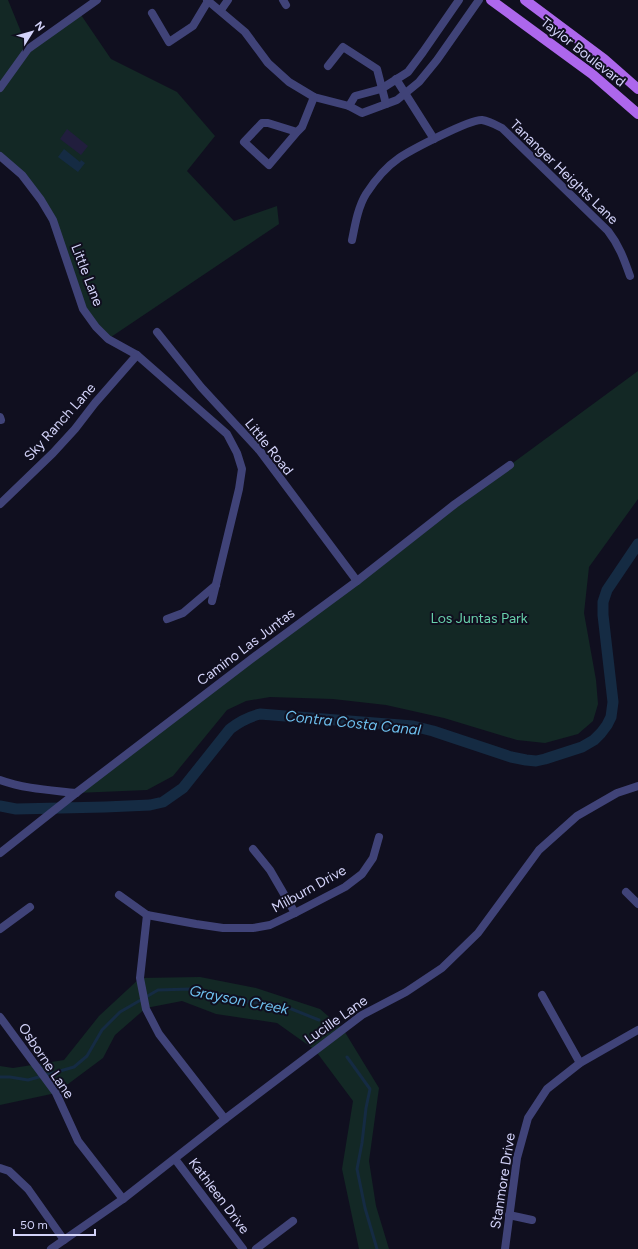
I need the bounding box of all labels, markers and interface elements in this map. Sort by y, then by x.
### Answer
north arrow [12,12,52,52]
street label: Taylor Boulevard [537,14,629,90]
text: N [32,19,47,34]
street label: Tananger Heights Lane [507,116,622,228]
street label: Little Lane [67,242,107,309]
street label: Sky Ranch Lane [21,379,100,464]
street label: Little Road [241,415,297,479]
street label: Camino Las Juntas [194,605,298,689]
park label: Los Juntas Park [430,610,528,627]
water label: Contra Costa Canal [284,707,422,739]
street label: Milburn Drive [269,861,350,916]
water label: Grayson Creek [188,982,291,1019]
street label: Lucille Lane [301,992,371,1048]
street label: Osborne Lane [15,1020,78,1102]
street label: Stanmore Drive [487,1131,519,1230]
street label: Kathleen Drive [185,1155,253,1238]
scale bar [14,1211,95,1237]
text: 50 m [20,1218,48,1232]

